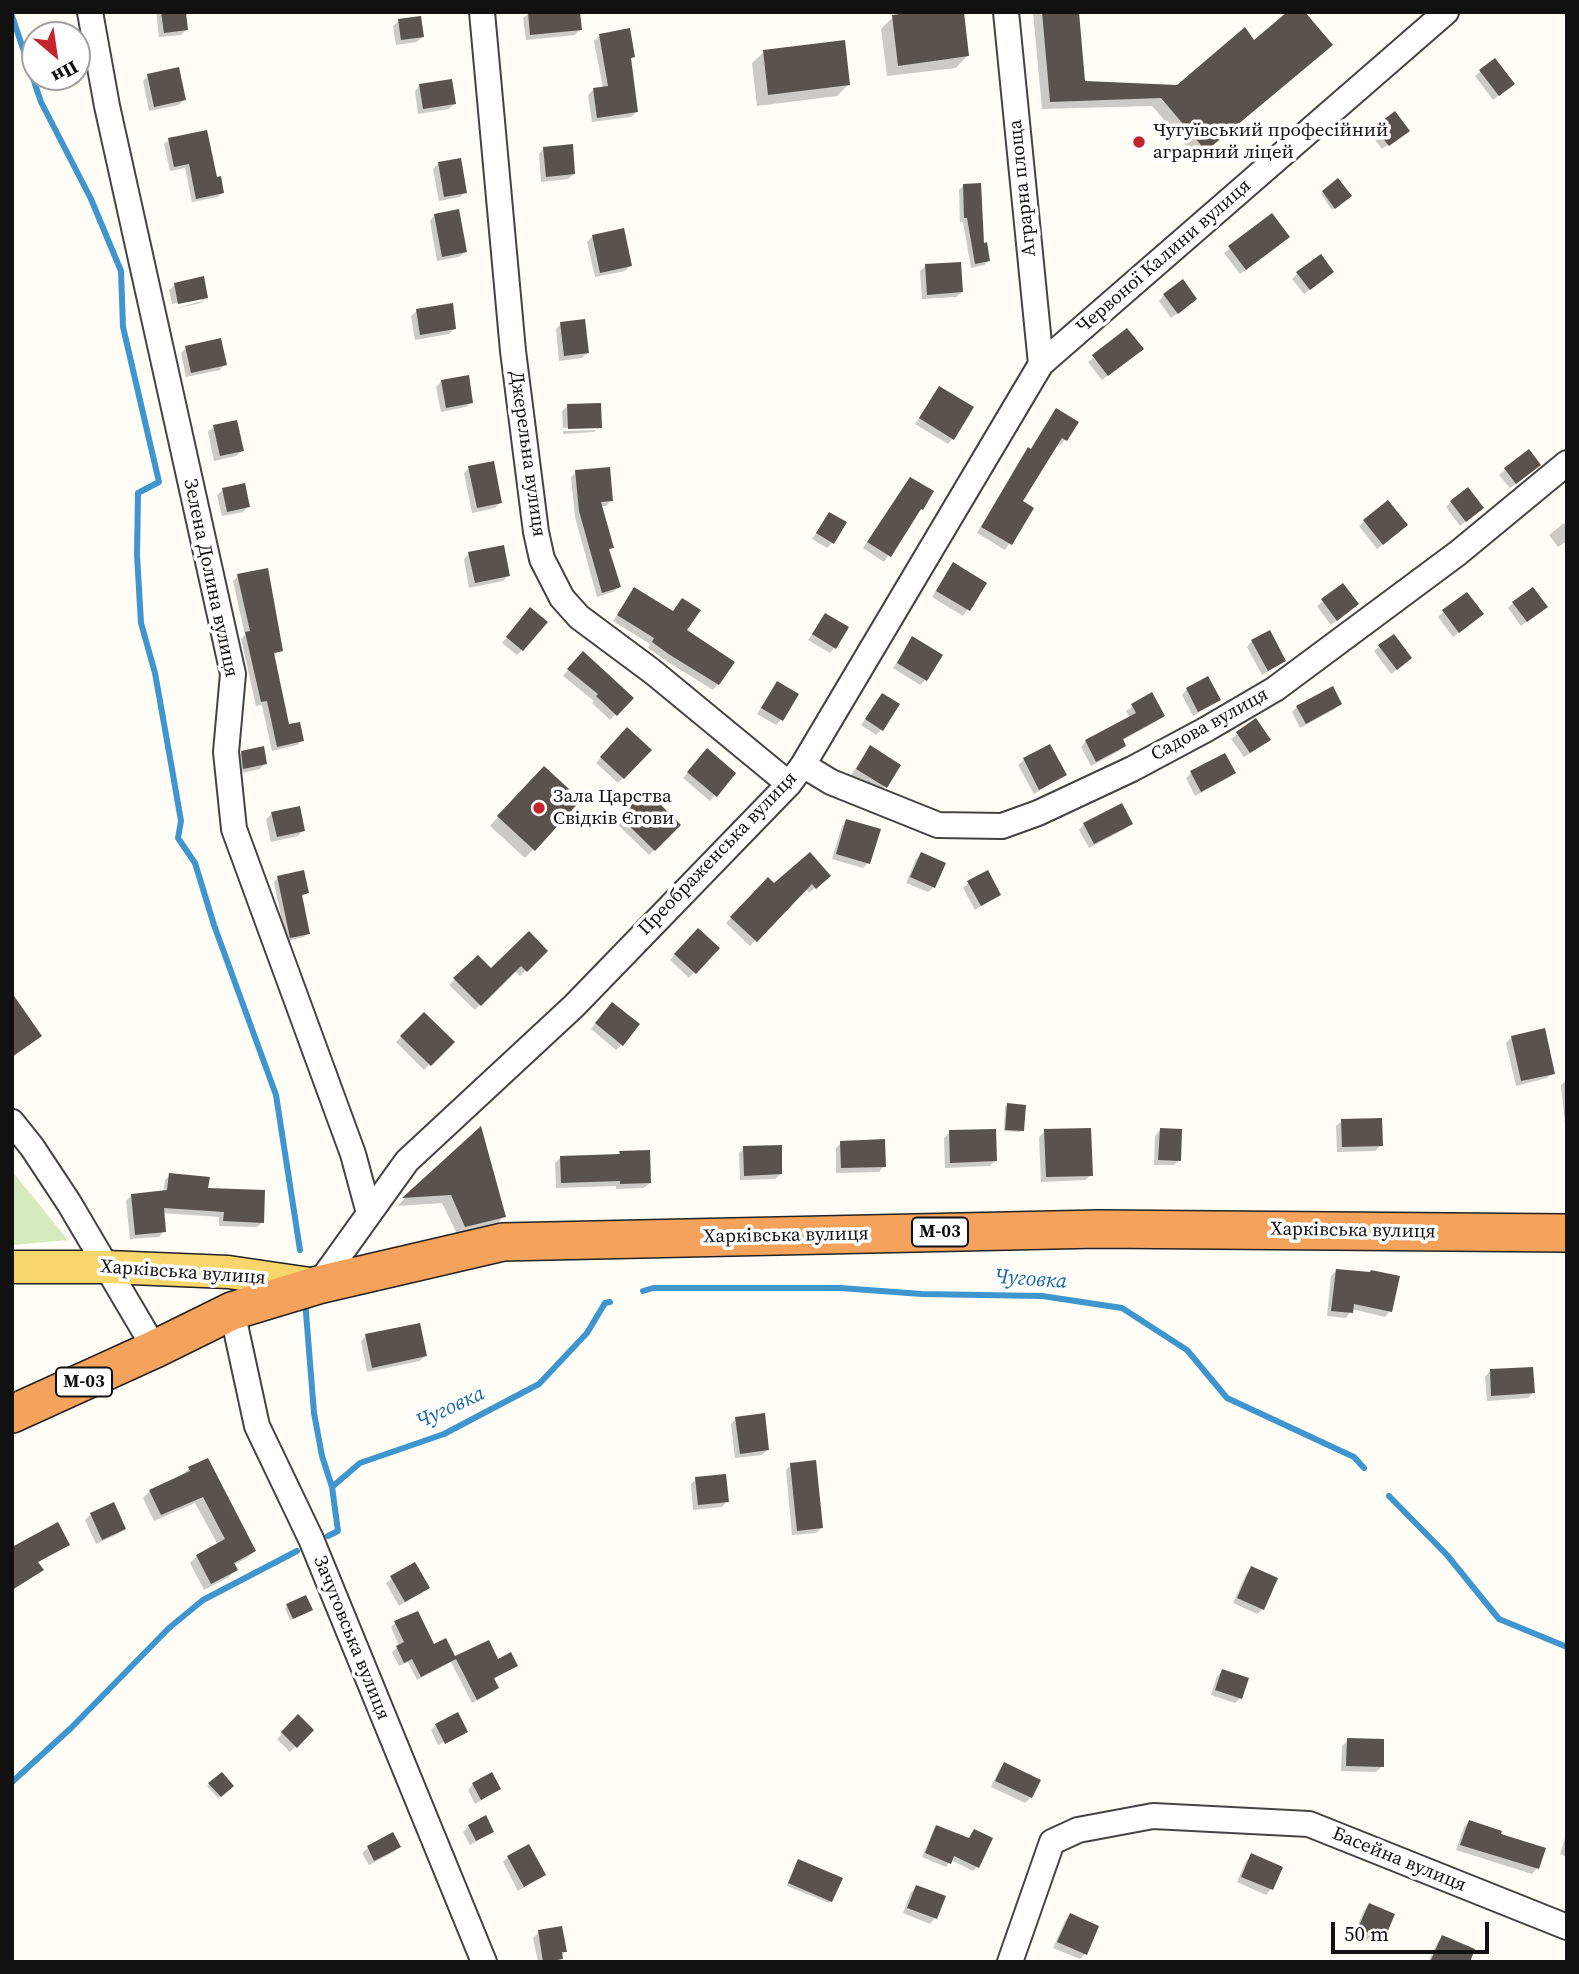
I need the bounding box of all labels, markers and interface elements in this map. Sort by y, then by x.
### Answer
north arrow [21,21,91,91]
text: Пн [47,55,83,90]
street label: Аграрна площа [1004,118,1042,258]
place label: Чугуївський професійний аграрний ліцей [1153,120,1388,164]
marker: Чугуївський професійний аграрний ліцей [1131,134,1147,150]
street label: Червоної Калини вулиця [1072,175,1256,339]
street label: Джерельна вулиця [504,370,550,538]
street label: Зелена Долина вулиця [178,477,242,679]
street label: Садова вулиця [1147,683,1273,767]
street label: Преображенська вулиця [634,767,802,941]
place label: Зала Царства Свідків Єгови [553,786,674,830]
marker: Зала Царства Свідків Єгови [531,800,547,816]
road number: М-03 [912,1218,968,1246]
street label: Харківська вулиця [1270,1218,1436,1244]
street label: Харківська вулиця [703,1223,869,1249]
street label: Харківська вулиця [100,1256,266,1290]
water label: Чуговка [994,1265,1068,1295]
road number: М-03 [56,1367,112,1396]
water label: Чуговка [413,1381,489,1435]
street label: Зачуговська вулиця [308,1553,394,1723]
street label: Басейна вулиця [1329,1823,1469,1897]
scale bar [1334,1908,1492,1952]
text: 50 m [1344,1919,1389,1948]

